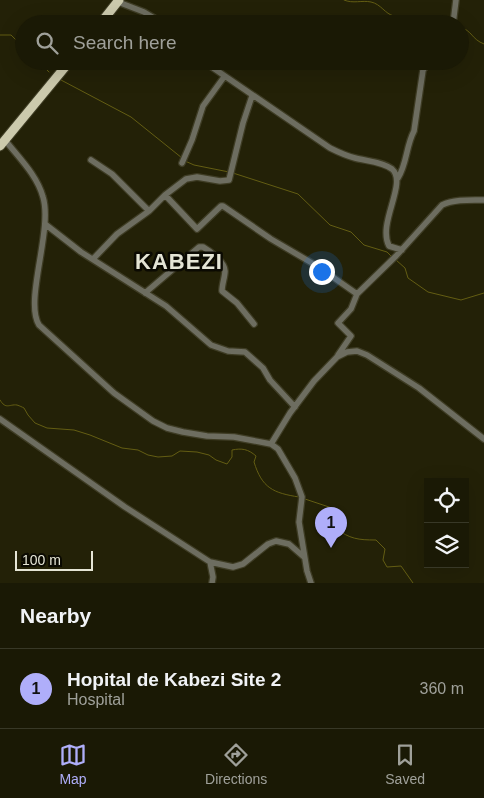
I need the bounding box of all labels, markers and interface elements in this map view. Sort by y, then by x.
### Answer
search box [15,15,469,70]
icon: search [33,29,61,57]
text: Search here [73,32,177,53]
district label: KABEZI [135,249,223,274]
your location [309,259,335,285]
map controls [424,478,469,568]
button: locate [424,478,469,523]
pin: 1 [315,507,347,548]
button: layers [424,523,469,568]
scale bar [15,548,92,571]
text: 100 m [22,552,61,568]
text: Nearby [20,604,91,627]
text: Hopital de Kabezi Site 2 [67,669,281,690]
text: 1 [32,680,40,697]
text: 360 m [420,680,464,697]
text: Hospital [67,691,125,708]
tab: Map [59,741,87,787]
tab: Directions [205,741,267,787]
tab: Saved [385,741,425,787]

